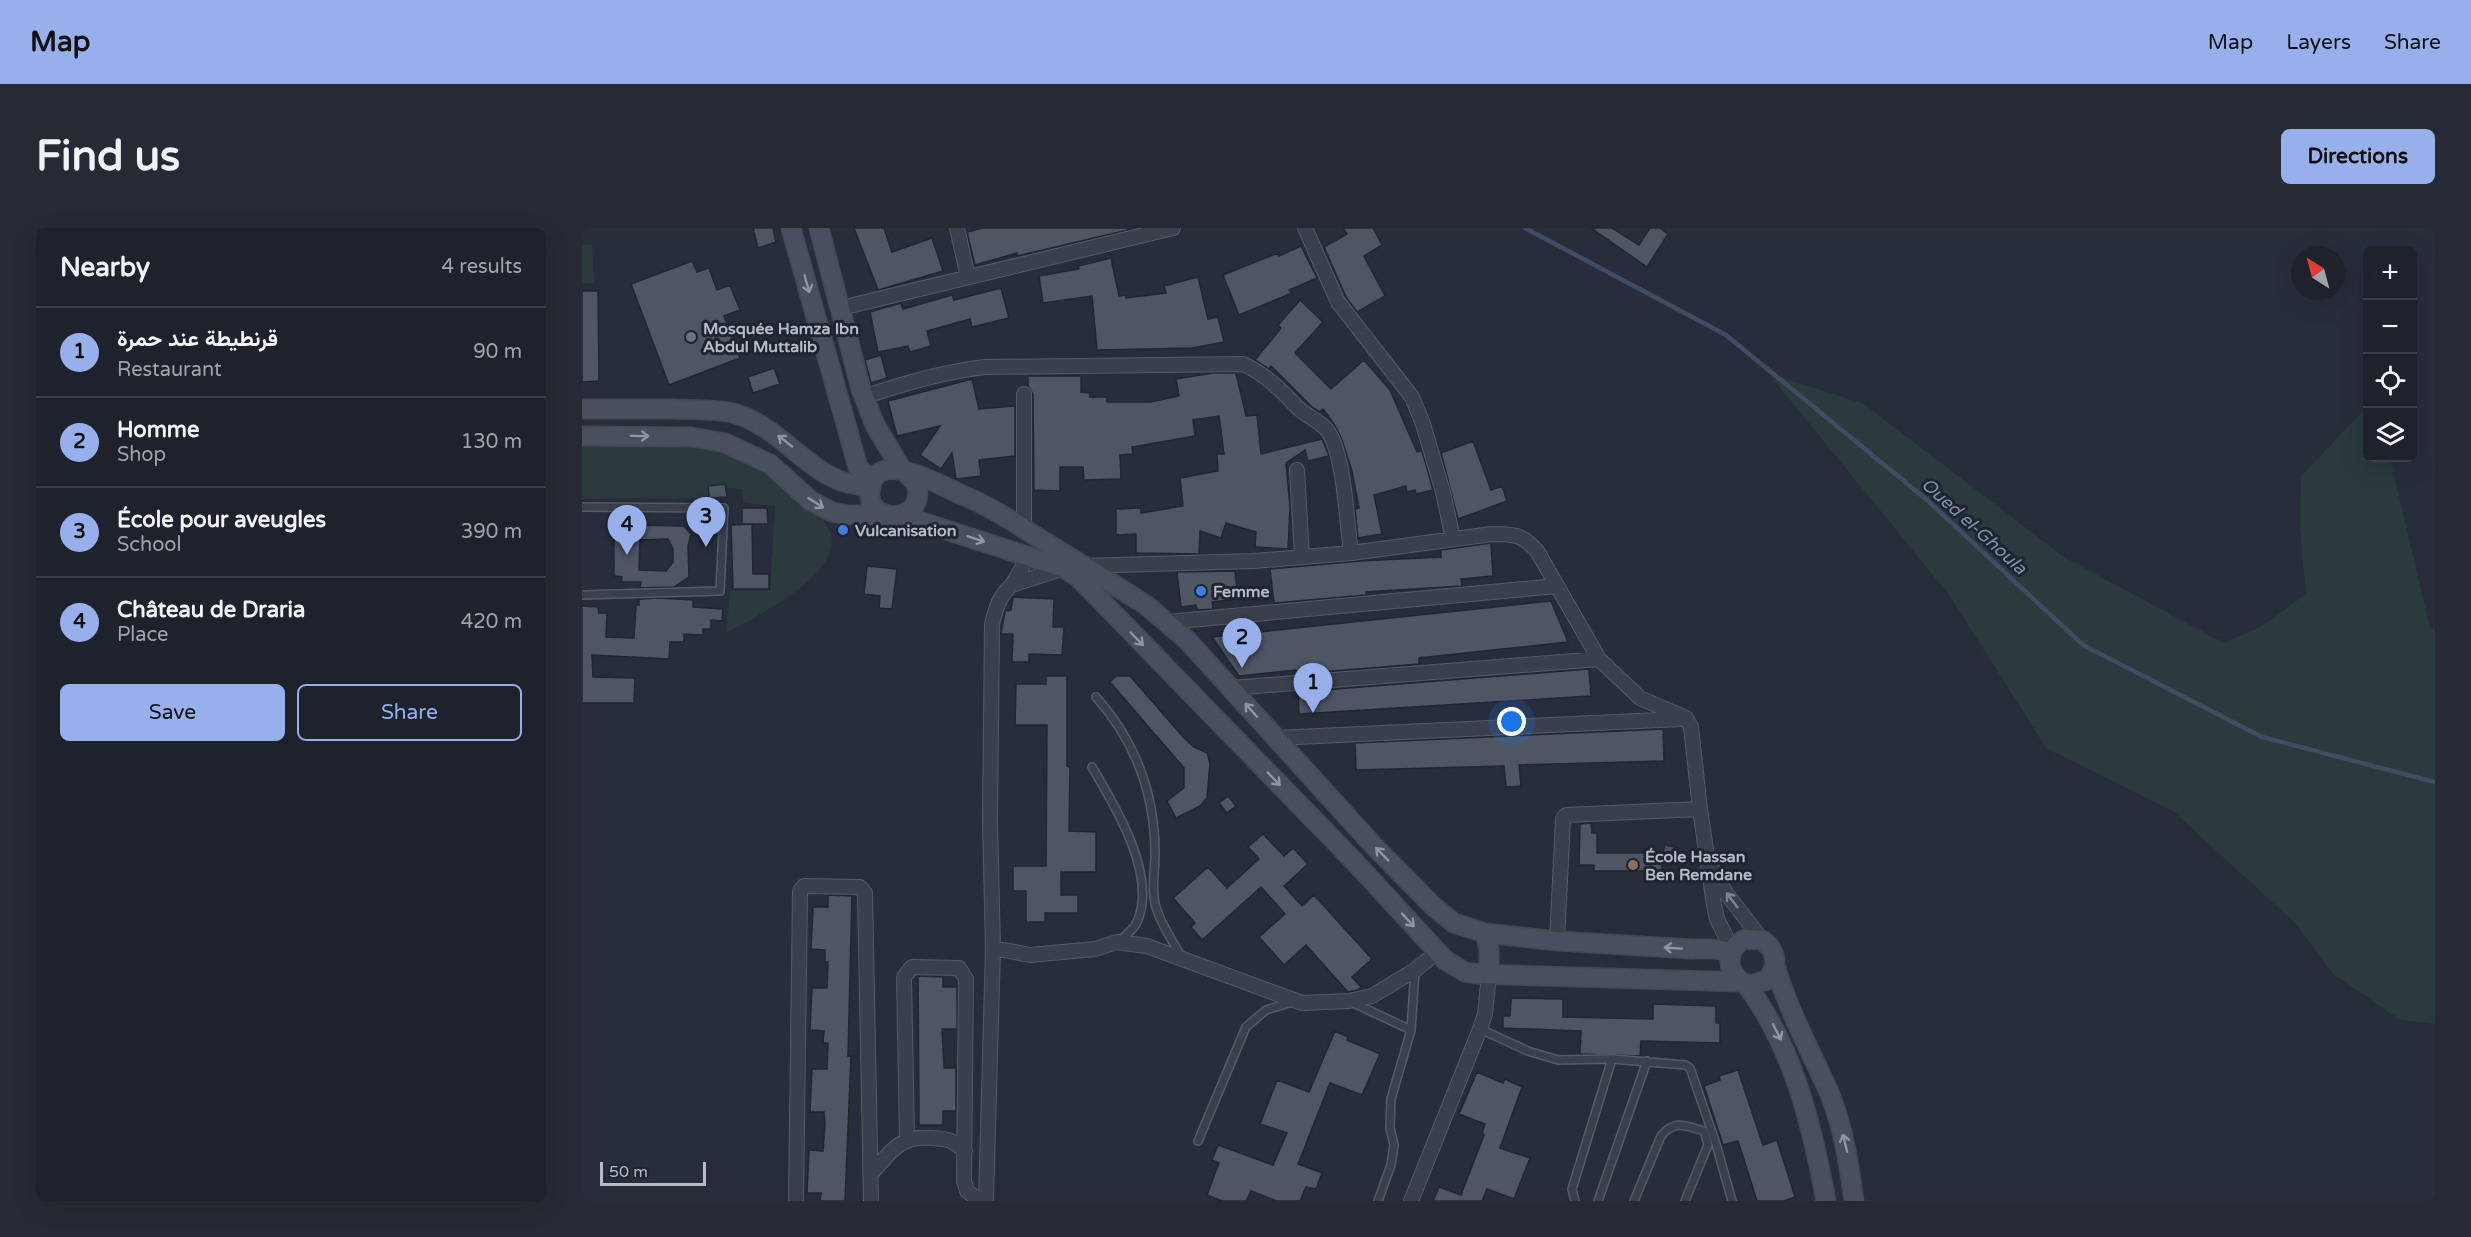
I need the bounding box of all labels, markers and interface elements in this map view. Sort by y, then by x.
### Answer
text: Map [30,25,90,59]
text: Map [2208,30,2253,55]
text: Layers [2286,30,2351,55]
text: Share [2384,30,2441,55]
button: Directions [2281,129,2435,184]
text: Find us [36,131,180,182]
north arrow [2291,246,2345,300]
map controls [2363,246,2417,462]
button: + [2363,246,2417,300]
text: Nearby [60,252,150,283]
text: 4 results [442,255,522,279]
one-way arrow [802,274,813,293]
button: − [2363,300,2417,354]
place label: Mosquée Hamza Ibn Abdul Muttalib [703,319,859,357]
text: قرنطيطة عند حمرة [117,326,278,352]
marker: Mosquée Hamza Ibn Abdul Muttalib [684,330,698,344]
text: 1 [73,340,86,364]
text: 90 m [473,340,522,364]
button: locate [2363,354,2417,408]
text: Restaurant [117,358,222,382]
button: layers [2363,408,2417,462]
text: Homme [117,417,200,443]
text: 2 [73,430,86,454]
text: 130 m [461,430,522,454]
one-way arrow [630,431,650,442]
one-way arrow [777,435,793,448]
text: Shop [117,443,166,467]
water label: Oued el-Ghoula [1917,473,2032,579]
one-way arrow [807,497,824,509]
pin: 3 [686,498,726,547]
pin: 4 [608,506,646,555]
text: École pour aveugles [117,507,326,533]
text: 3 [73,520,86,544]
text: 390 m [461,520,522,544]
place label: Vulcanisation [855,521,956,541]
marker: Vulcanisation [836,523,850,537]
text: School [117,533,181,557]
one-way arrow [966,534,985,545]
place label: Femme [1213,582,1270,602]
marker: Femme [1194,584,1208,598]
text: Château de Draria [117,597,305,623]
text: 4 [73,610,86,634]
text: 420 m [461,610,522,634]
pin: 2 [1222,618,1262,668]
text: Place [117,623,168,647]
one-way arrow [1130,632,1145,647]
pin: 1 [1294,664,1332,713]
button: Save [60,684,285,741]
button: Share [297,684,522,741]
one-way arrow [1244,703,1258,718]
your location [1497,707,1526,736]
one-way arrow [1266,771,1281,786]
one-way arrow [1375,847,1389,862]
place label: École Hassan Ben Remdane [1645,847,1752,885]
marker: École Hassan Ben Remdane [1626,858,1640,872]
one-way arrow [1726,893,1739,909]
one-way arrow [1401,912,1415,927]
one-way arrow [1663,942,1683,953]
one-way arrow [1772,1023,1783,1041]
one-way arrow [1838,1134,1850,1153]
scale bar [600,1159,706,1186]
text: 50 m [609,1162,648,1182]

